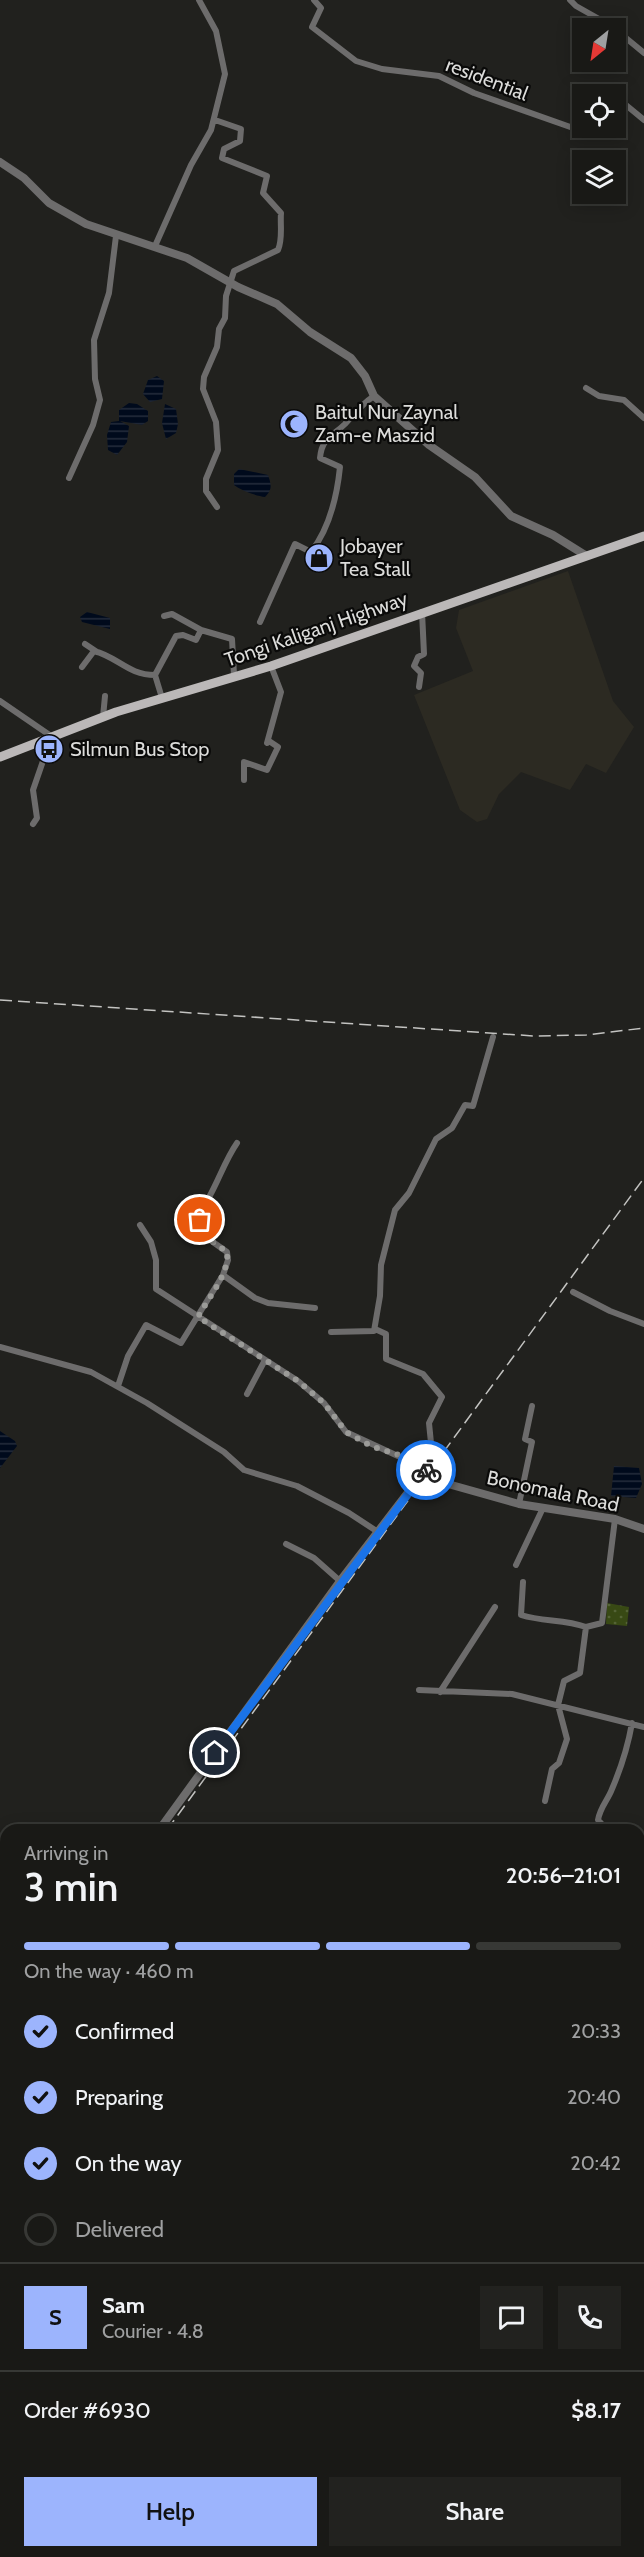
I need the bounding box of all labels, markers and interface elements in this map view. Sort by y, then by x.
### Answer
north arrow [572,18,626,72]
map controls [572,18,626,204]
street label: residential [442,52,532,106]
button: locate [572,84,626,138]
button: layers [572,150,626,204]
place label: Baitul Nur Zaynal Zam-e Maszid [315,400,458,447]
mosque icon: Baitul Nur Zaynal Zam-e Maszid [278,408,310,440]
place label: Jobayer Tea Stall [339,534,411,581]
shop icon: Jobayer Tea Stall [303,542,335,574]
street label: Tongi Kaliganj Highway [221,586,411,672]
bus stop icon: Silmun Bus Stop [33,733,65,765]
place label: Silmun Bus Stop [70,737,210,761]
pin [174,1194,225,1245]
icon: bag [183,1203,216,1236]
courier [396,1440,456,1500]
icon: bike [410,1454,443,1487]
street label: Bonomala Road [485,1465,621,1517]
pin [189,1727,240,1778]
icon: home [198,1736,231,1769]
text: Arriving in [24,1841,108,1865]
text: 20:56–21:01 [506,1862,621,1889]
text: 3 min [24,1863,118,1911]
text: On the way · 460 m [24,1959,194,1983]
icon: check [24,2015,57,2048]
text: Confirmed [75,2018,174,2045]
text: 20:33 [571,2019,621,2043]
icon: check [24,2081,57,2114]
text: Preparing [75,2084,163,2111]
text: 20:40 [567,2085,621,2109]
icon: check [24,2147,57,2180]
text: On the way [75,2150,182,2177]
text: 20:42 [570,2151,621,2175]
text: Delivered [75,2216,164,2243]
button: chat [480,2286,543,2349]
button: phone [558,2286,621,2349]
text: Sam [102,2292,145,2319]
text: S [49,2304,62,2331]
text: Courier · 4.8 [102,2319,204,2343]
text: Order #6930 [24,2397,151,2424]
text: $8.17 [571,2397,621,2424]
button: Help [24,2477,317,2546]
button: Share [329,2477,621,2546]

